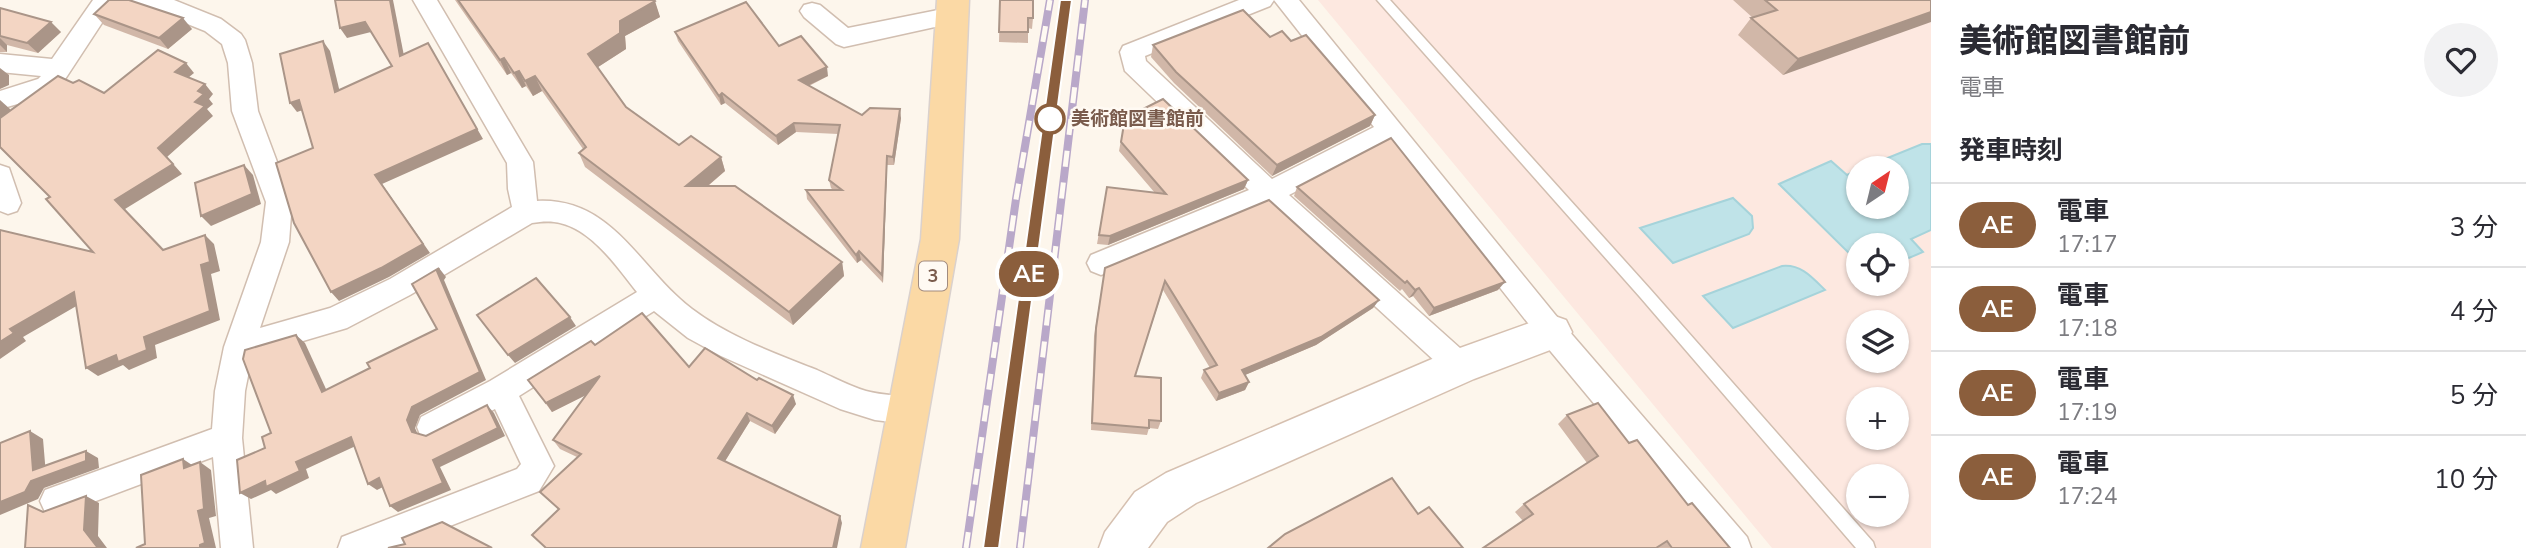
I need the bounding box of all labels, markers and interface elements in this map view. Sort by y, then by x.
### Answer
text: 美術館図書館前 [1959,19,2190,64]
button: heart [2424,23,2498,97]
text: 電車 [1959,72,2005,103]
marker: 美術館図書館前 [1035,104,1065,134]
place label: 美術館図書館前 [1071,106,1204,132]
text: 発車時刻 [1959,133,2063,168]
north arrow [1846,156,1909,219]
map controls [1846,156,1909,527]
text: 電車 [2057,194,2109,229]
text: AE [1981,209,2014,241]
text: 3 分 [2450,210,2498,245]
text: 17:17 [2057,229,2117,260]
button: locate [1846,233,1909,296]
line badge: AE [998,251,1060,297]
text: AE [1013,258,1045,290]
road number: 3 [919,262,947,290]
text: 電車 [2057,278,2109,313]
text: AE [1981,293,2014,325]
text: 4 分 [2450,294,2498,329]
button: layers [1846,310,1909,373]
text: 17:18 [2057,313,2117,344]
text: 電車 [2057,362,2109,397]
text: AE [1981,377,2014,409]
text: 5 分 [2450,378,2498,413]
button: + [1846,387,1909,450]
text: 17:19 [2057,397,2117,428]
text: 電車 [2057,446,2109,481]
text: AE [1981,461,2014,493]
text: 10 分 [2434,462,2498,497]
button: − [1846,464,1909,527]
text: 17:24 [2057,481,2117,512]

